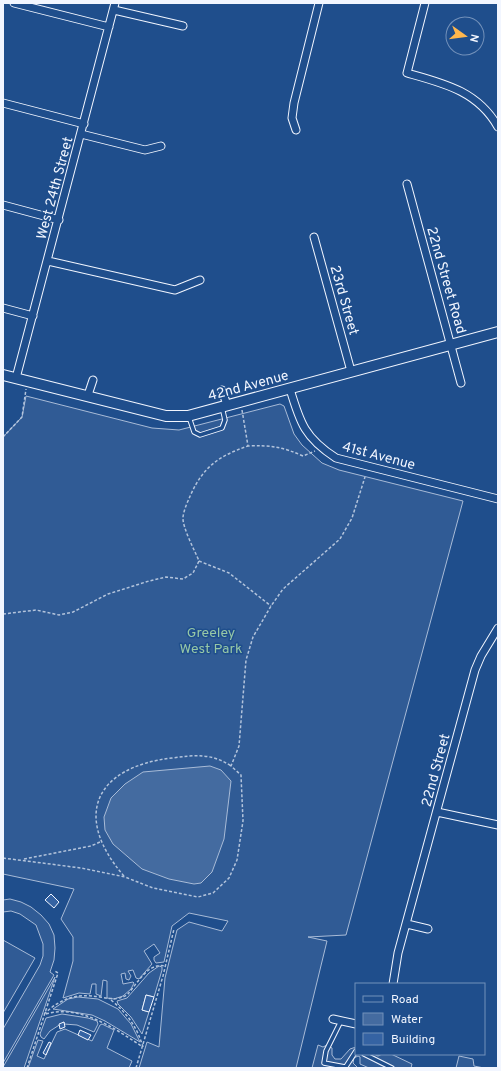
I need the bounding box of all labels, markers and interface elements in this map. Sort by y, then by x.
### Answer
north arrow [445,16,485,56]
text: N [466,33,481,44]
street label: West 24th Street [34,135,77,242]
street label: 22nd Street Road [422,225,469,336]
street label: 23rd Street [325,264,362,337]
street label: 42nd Avenue [206,368,291,405]
street label: 41st Avenue [340,439,417,474]
park label: Greeley West Park [180,625,242,658]
street label: 22nd Street [419,732,454,809]
legend [355,983,485,1055]
text: Road [391,992,419,1008]
text: Water [391,1012,423,1028]
text: Building [391,1032,435,1048]

